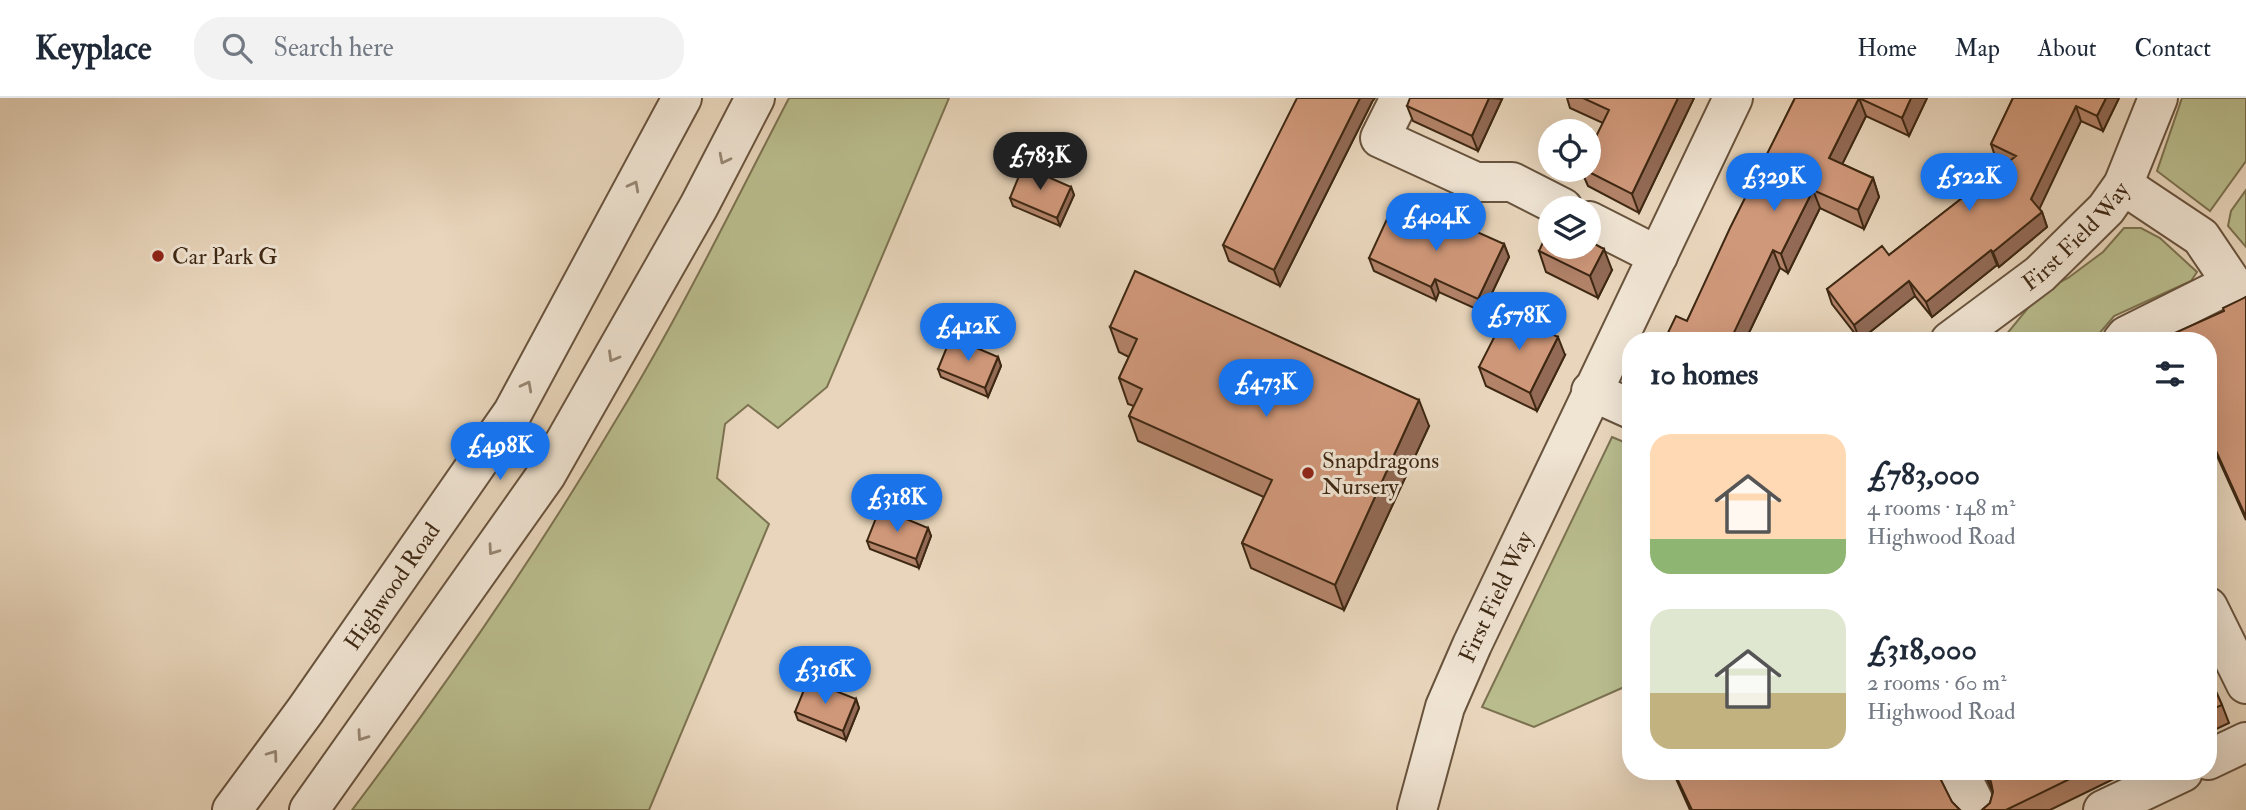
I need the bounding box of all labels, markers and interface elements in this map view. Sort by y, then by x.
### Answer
search box [194,17,684,80]
text: Keyplace [35,28,152,69]
icon: search [218,29,256,67]
text: Search here [274,32,394,64]
text: Home [1857,33,1917,64]
text: Map [1955,33,2000,64]
text: About [2038,33,2097,64]
text: Contact [2135,33,2211,64]
map controls [1538,119,1601,259]
button: locate [1538,119,1601,182]
pin: £783K [991,132,1089,192]
text: £783K [1009,140,1071,169]
one-way arrow [718,152,732,164]
pin: £329K [1725,153,1823,213]
pin: £522K [1920,153,2018,213]
text: £329K [1742,161,1806,190]
text: £522K [1937,161,2001,190]
street label: First Field Way [2016,175,2136,297]
one-way arrow [626,181,640,193]
pin: £404K [1387,194,1485,253]
button: layers [1538,196,1601,259]
text: £404K [1402,201,1470,230]
place label: Car Park G [172,242,278,271]
marker: Car Park G [150,248,166,264]
pin: £578K [1470,292,1568,352]
text: £578K [1487,300,1551,329]
pin: £412K [919,303,1017,363]
text: £412K [936,311,1000,340]
one-way arrow [608,350,621,363]
icon: filters [2151,355,2189,393]
text: 10 homes [1650,356,1758,393]
pin: £473K [1217,360,1315,419]
text: £473K [1235,367,1297,396]
one-way arrow [518,381,532,394]
pin: £498K [451,422,549,482]
text: £498K [467,430,533,459]
place label: Snapdragons Nursery [1322,446,1439,501]
text: £783,000 [1867,456,1980,493]
icon: home [1706,462,1790,546]
marker: Snapdragons Nursery [1300,465,1316,481]
pin: £318K [848,474,946,534]
text: £318K [867,482,927,511]
text: 4 rooms · 148 m² [1867,493,2015,522]
street label: Highwood Road [337,517,446,655]
text: Highwood Road [1867,522,2016,551]
street label: First Field Way [1452,526,1539,667]
one-way arrow [489,542,501,555]
text: £318,000 [1867,631,1977,668]
icon: home [1706,637,1790,721]
pin: £316K [776,646,874,706]
text: £316K [795,654,855,683]
text: 2 rooms · 60 m² [1867,668,2007,697]
text: Highwood Road [1867,697,2016,726]
one-way arrow [358,728,370,741]
one-way arrow [264,750,277,763]

